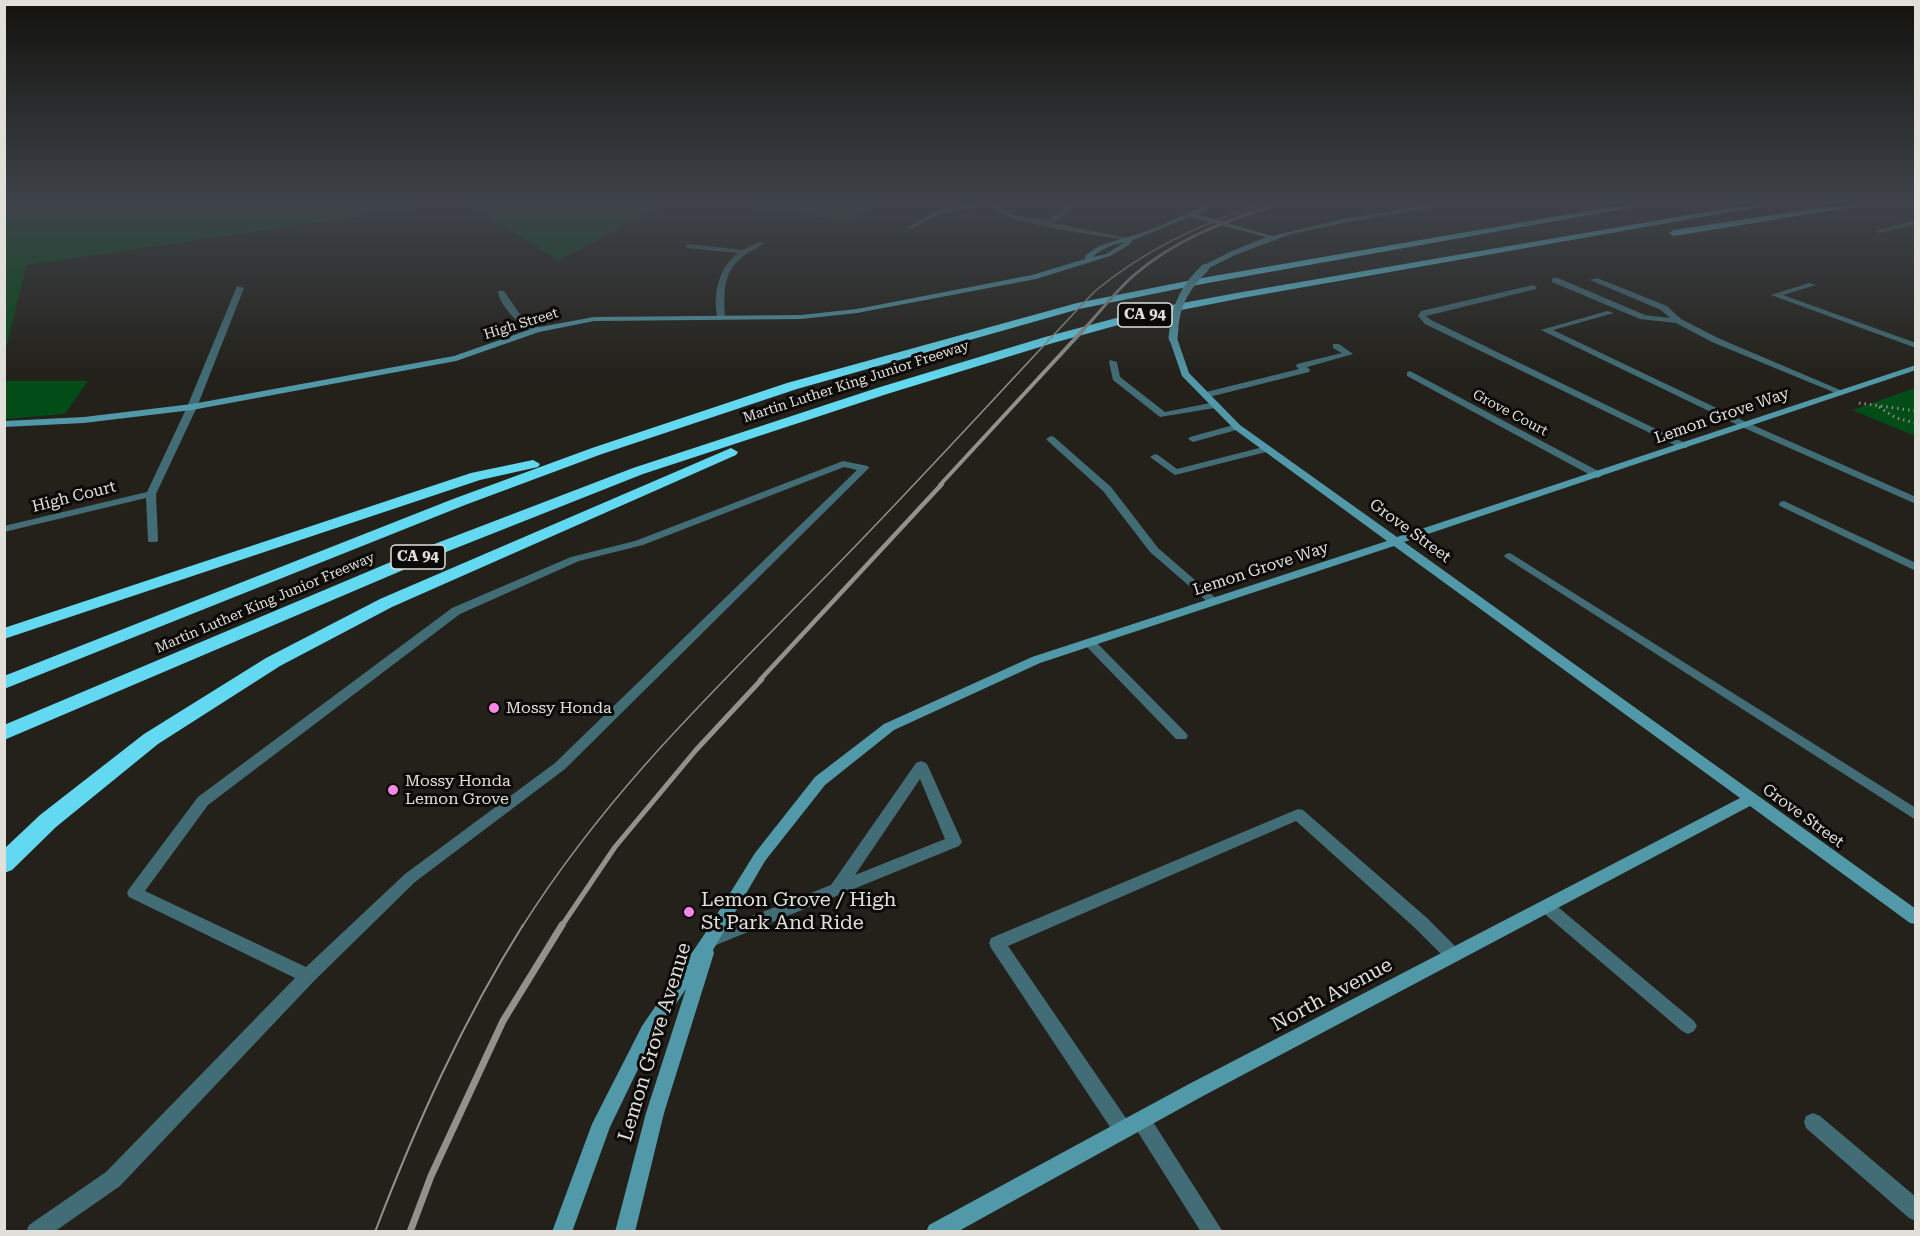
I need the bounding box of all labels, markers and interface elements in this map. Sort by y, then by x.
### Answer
road number: CA 94 [1118,303,1172,327]
street label: High Street [482,305,560,343]
street label: Martin Luther King Junior Freeway [741,337,971,427]
street label: Lemon Grove Way [1652,384,1792,448]
street label: Grove Court [1470,386,1550,440]
street label: High Court [30,477,118,517]
street label: Grove Street [1365,495,1455,567]
street label: Lemon Grove Way [1191,538,1331,600]
road number: CA 94 [391,545,445,569]
street label: Martin Luther King Junior Freeway [153,549,377,657]
place label: Mossy Honda [506,698,612,718]
marker: Mossy Honda [487,701,501,715]
place label: Mossy Honda Lemon Grove [405,771,511,809]
street label: Grove Street [1758,780,1848,852]
marker: Mossy Honda Lemon Grove [386,783,400,797]
place label: Lemon Grove / High St Park And Ride [701,888,896,935]
marker: Lemon Grove / High St Park And Ride [682,905,696,919]
street label: Lemon Grove Avenue [613,940,697,1144]
street label: North Avenue [1267,953,1397,1037]

